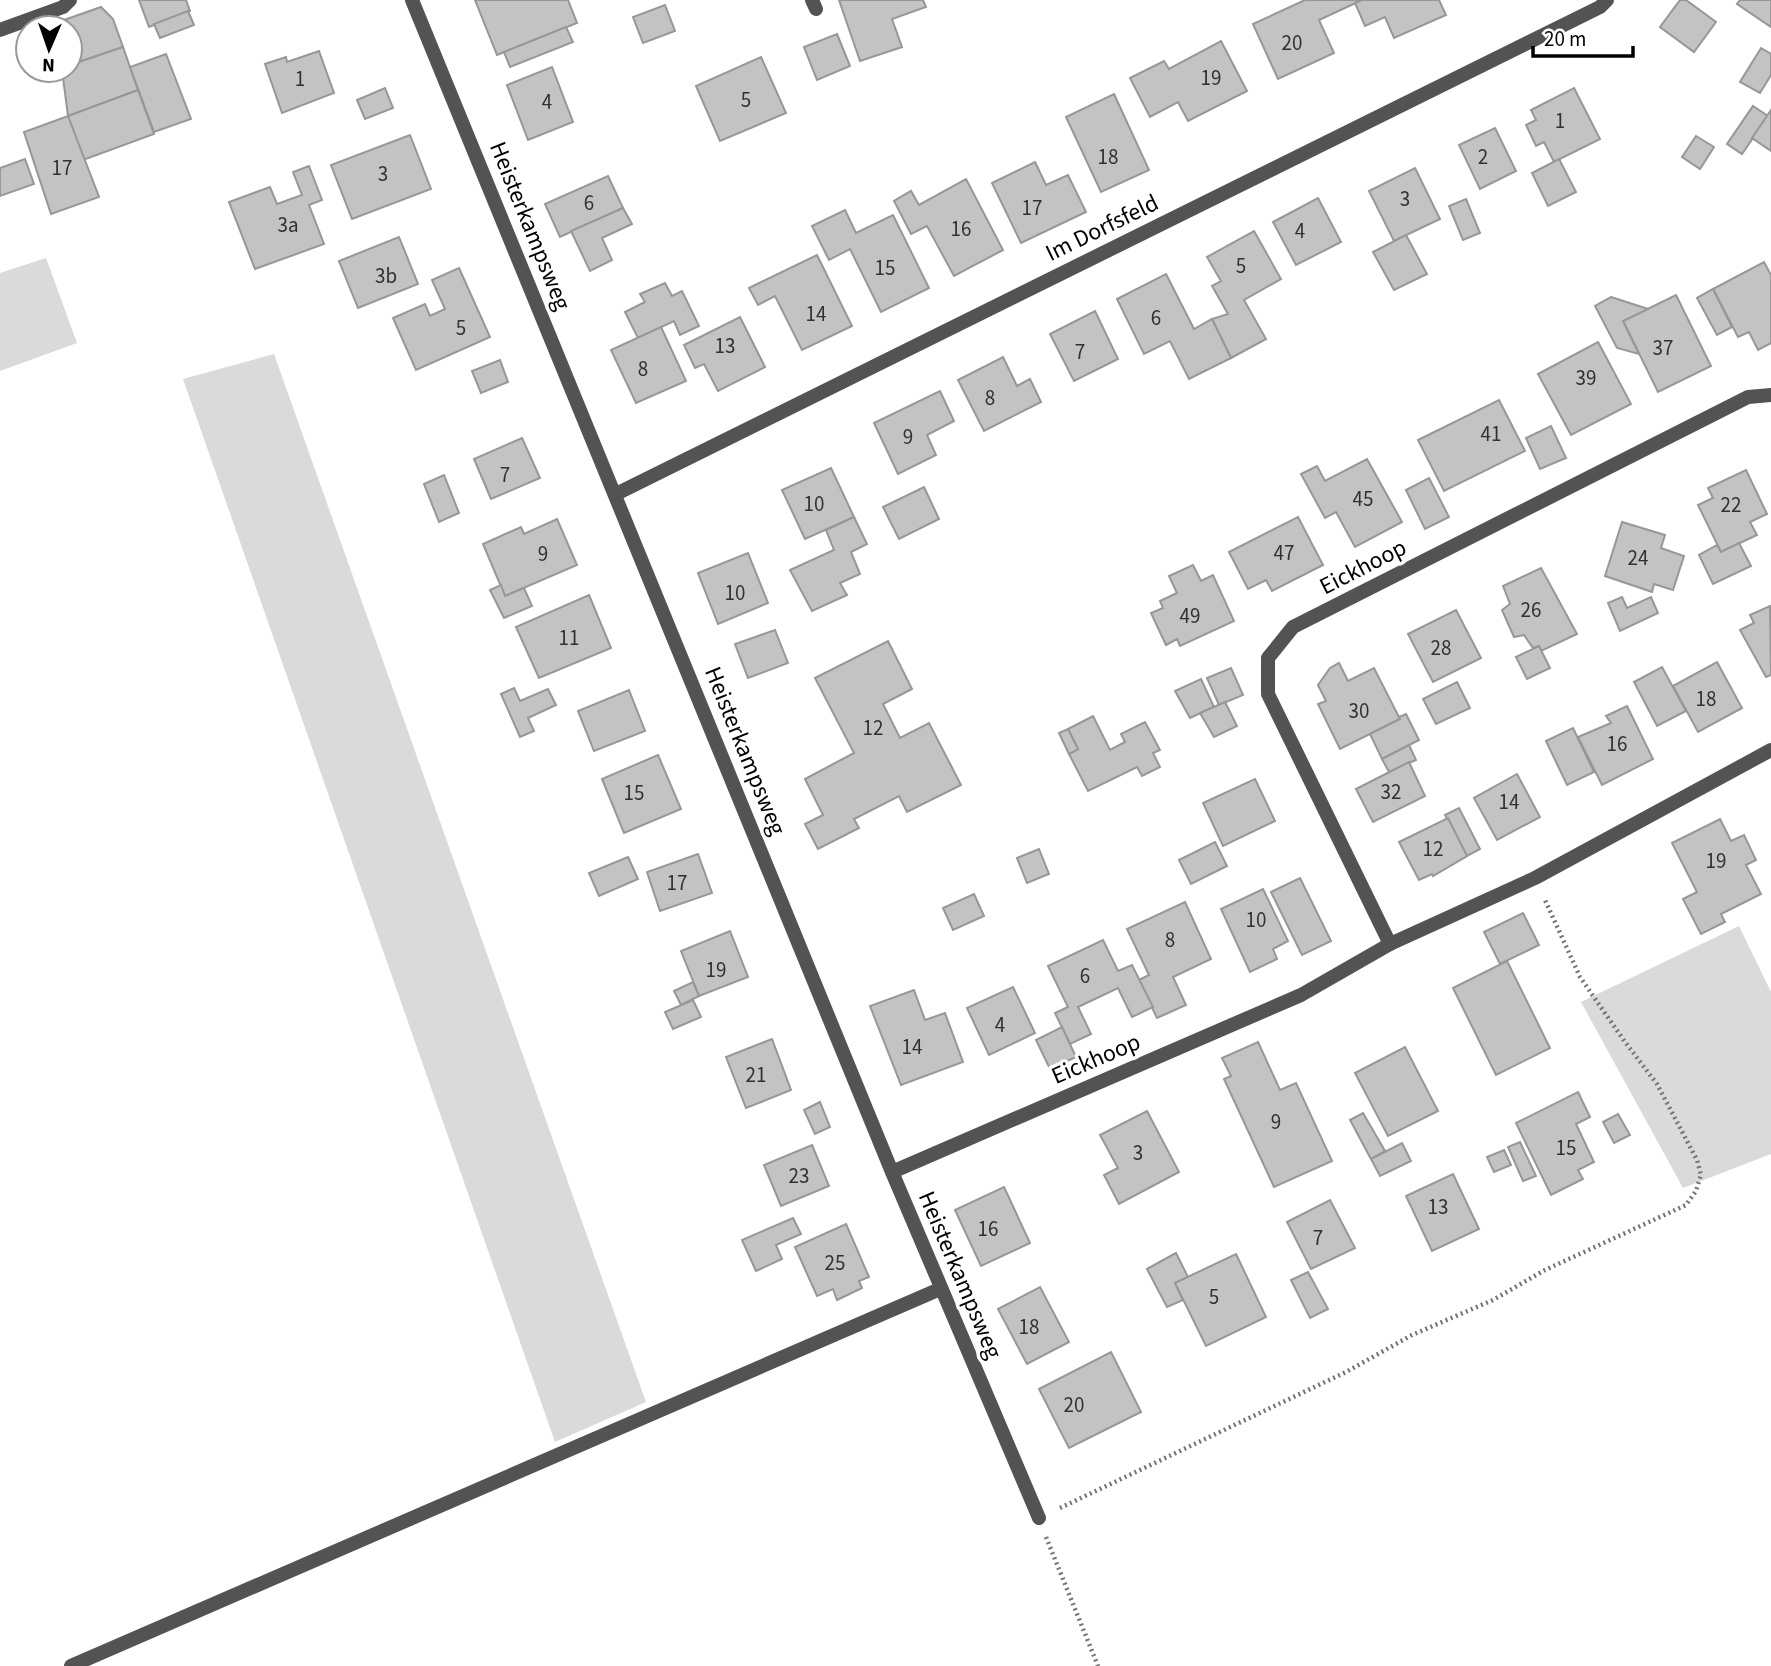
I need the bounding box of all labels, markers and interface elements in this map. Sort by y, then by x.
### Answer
north arrow [14,14,84,84]
scale bar [1533,14,1633,58]
text: 20 m [1544,24,1586,54]
house number: 20 [1282,28,1302,58]
text: N [42,51,55,78]
house number: 19 [1201,63,1221,93]
house number: 1 [295,64,305,94]
house number: 5 [741,85,751,115]
house number: 4 [542,87,552,117]
house number: 1 [1555,106,1565,136]
street label: Heisterkampsweg [480,136,580,316]
house number: 18 [1098,142,1118,172]
house number: 2 [1478,142,1488,172]
house number: 17 [52,153,72,183]
house number: 3 [378,159,388,189]
house number: 3 [1400,184,1410,214]
street label: Im Dorfsfeld [1039,185,1165,271]
house number: 6 [584,188,594,218]
house number: 17 [1022,193,1042,223]
house number: 3a [277,210,299,240]
house number: 16 [951,214,971,244]
house number: 4 [1295,216,1305,246]
house number: 5 [1236,251,1246,281]
house number: 15 [875,253,895,283]
house number: 3b [375,261,397,291]
house number: 14 [806,299,826,329]
house number: 6 [1151,303,1161,333]
house number: 5 [456,313,466,343]
house number: 13 [715,331,735,361]
house number: 37 [1653,333,1673,363]
house number: 7 [1075,337,1085,367]
house number: 8 [638,354,648,384]
house number: 39 [1576,363,1596,393]
house number: 8 [985,383,995,413]
house number: 41 [1481,419,1501,449]
house number: 9 [903,422,913,452]
house number: 7 [500,460,510,490]
house number: 45 [1353,484,1373,514]
house number: 10 [804,489,824,519]
house number: 22 [1721,490,1741,520]
street label: Eickhoop [1313,530,1413,604]
house number: 47 [1274,538,1294,568]
house number: 9 [538,539,548,569]
house number: 24 [1628,543,1648,573]
house number: 10 [725,578,745,608]
house number: 26 [1521,595,1541,625]
house number: 49 [1180,601,1200,631]
house number: 11 [559,623,579,653]
house number: 28 [1431,633,1451,663]
street label: Heisterkampsweg [695,661,795,841]
house number: 18 [1696,684,1716,714]
house number: 30 [1349,696,1369,726]
house number: 12 [863,713,883,743]
house number: 16 [1607,729,1627,759]
house number: 32 [1381,777,1401,807]
house number: 15 [624,778,644,808]
house number: 14 [1499,787,1519,817]
house number: 12 [1423,834,1443,864]
house number: 19 [1706,846,1726,876]
house number: 17 [667,868,687,898]
house number: 10 [1246,905,1266,935]
house number: 8 [1165,925,1175,955]
house number: 19 [706,955,726,985]
house number: 6 [1080,961,1090,991]
house number: 4 [995,1010,1005,1040]
street label: Eickhoop [1046,1025,1146,1093]
house number: 14 [902,1032,922,1062]
house number: 21 [746,1060,766,1090]
house number: 9 [1271,1107,1281,1137]
house number: 15 [1556,1133,1576,1163]
house number: 3 [1133,1138,1143,1168]
house number: 23 [789,1161,809,1191]
street label: Heisterkampsweg [909,1186,1011,1364]
house number: 13 [1428,1192,1448,1222]
house number: 16 [978,1214,998,1244]
house number: 7 [1313,1223,1323,1253]
house number: 25 [825,1248,845,1278]
house number: 5 [1209,1282,1219,1312]
house number: 18 [1019,1312,1039,1342]
house number: 20 [1064,1390,1084,1420]

